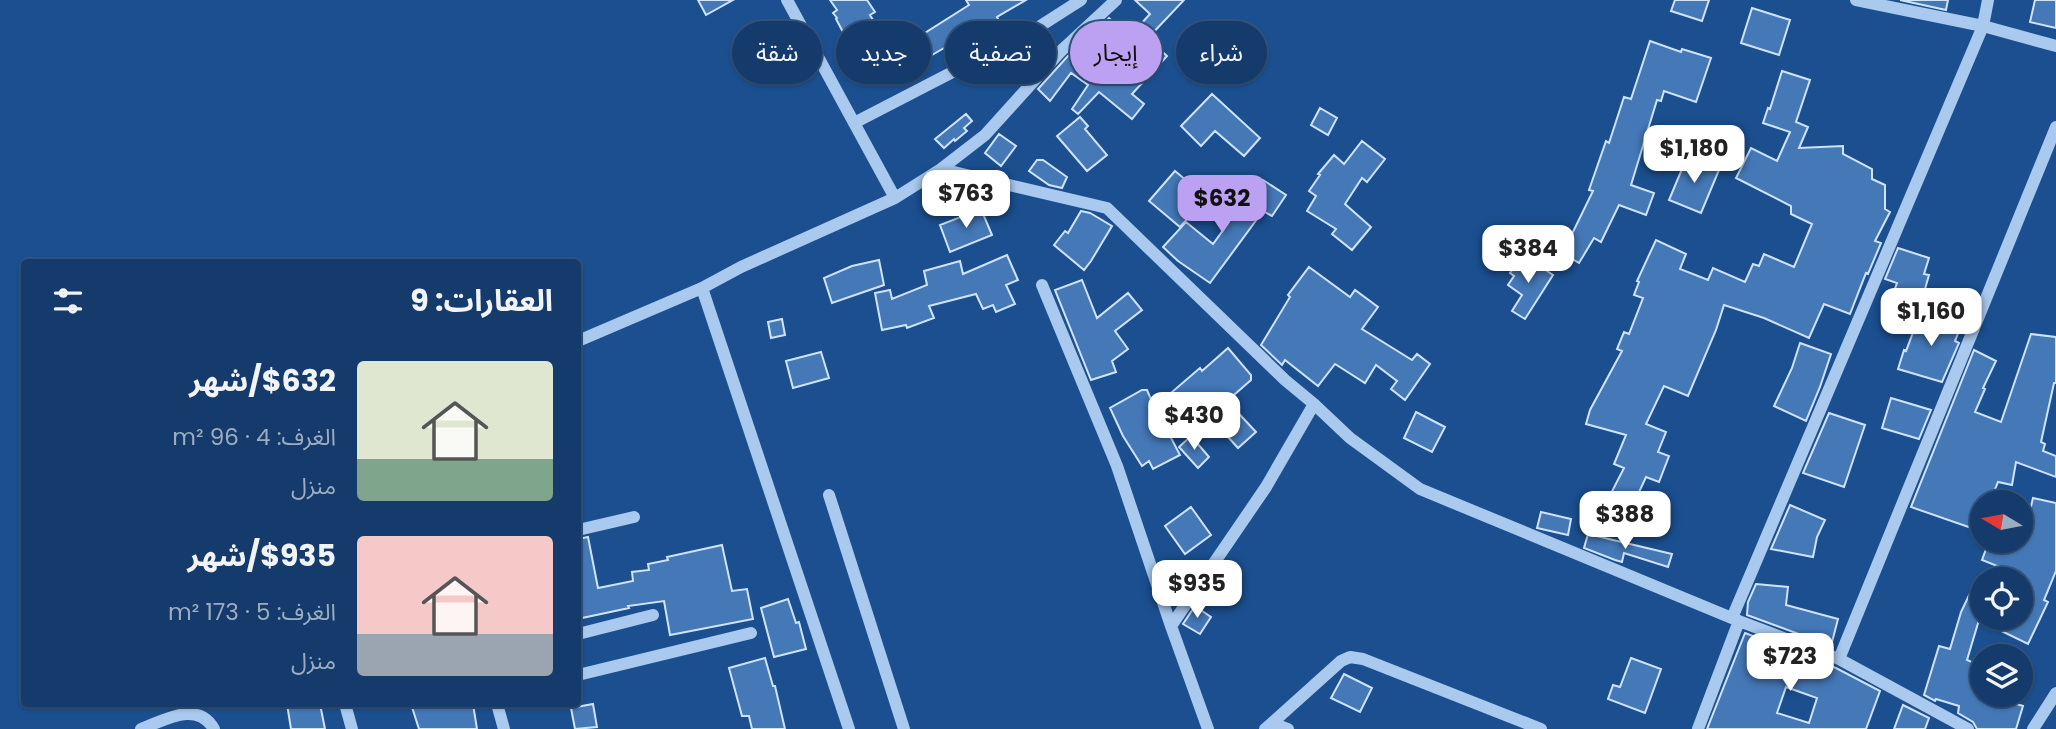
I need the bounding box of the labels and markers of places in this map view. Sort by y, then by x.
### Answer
pin: $1,180 [1637,125,1751,185]
pin: $763 [925,170,1007,230]
pin: $632 [1181,176,1263,235]
pin: $384 [1487,226,1569,285]
pin: $1,160 [1874,288,1988,348]
pin: $430 [1153,392,1235,452]
pin: $388 [1584,491,1666,551]
pin: $935 [1156,560,1238,620]
pin: $723 [1749,634,1831,693]

